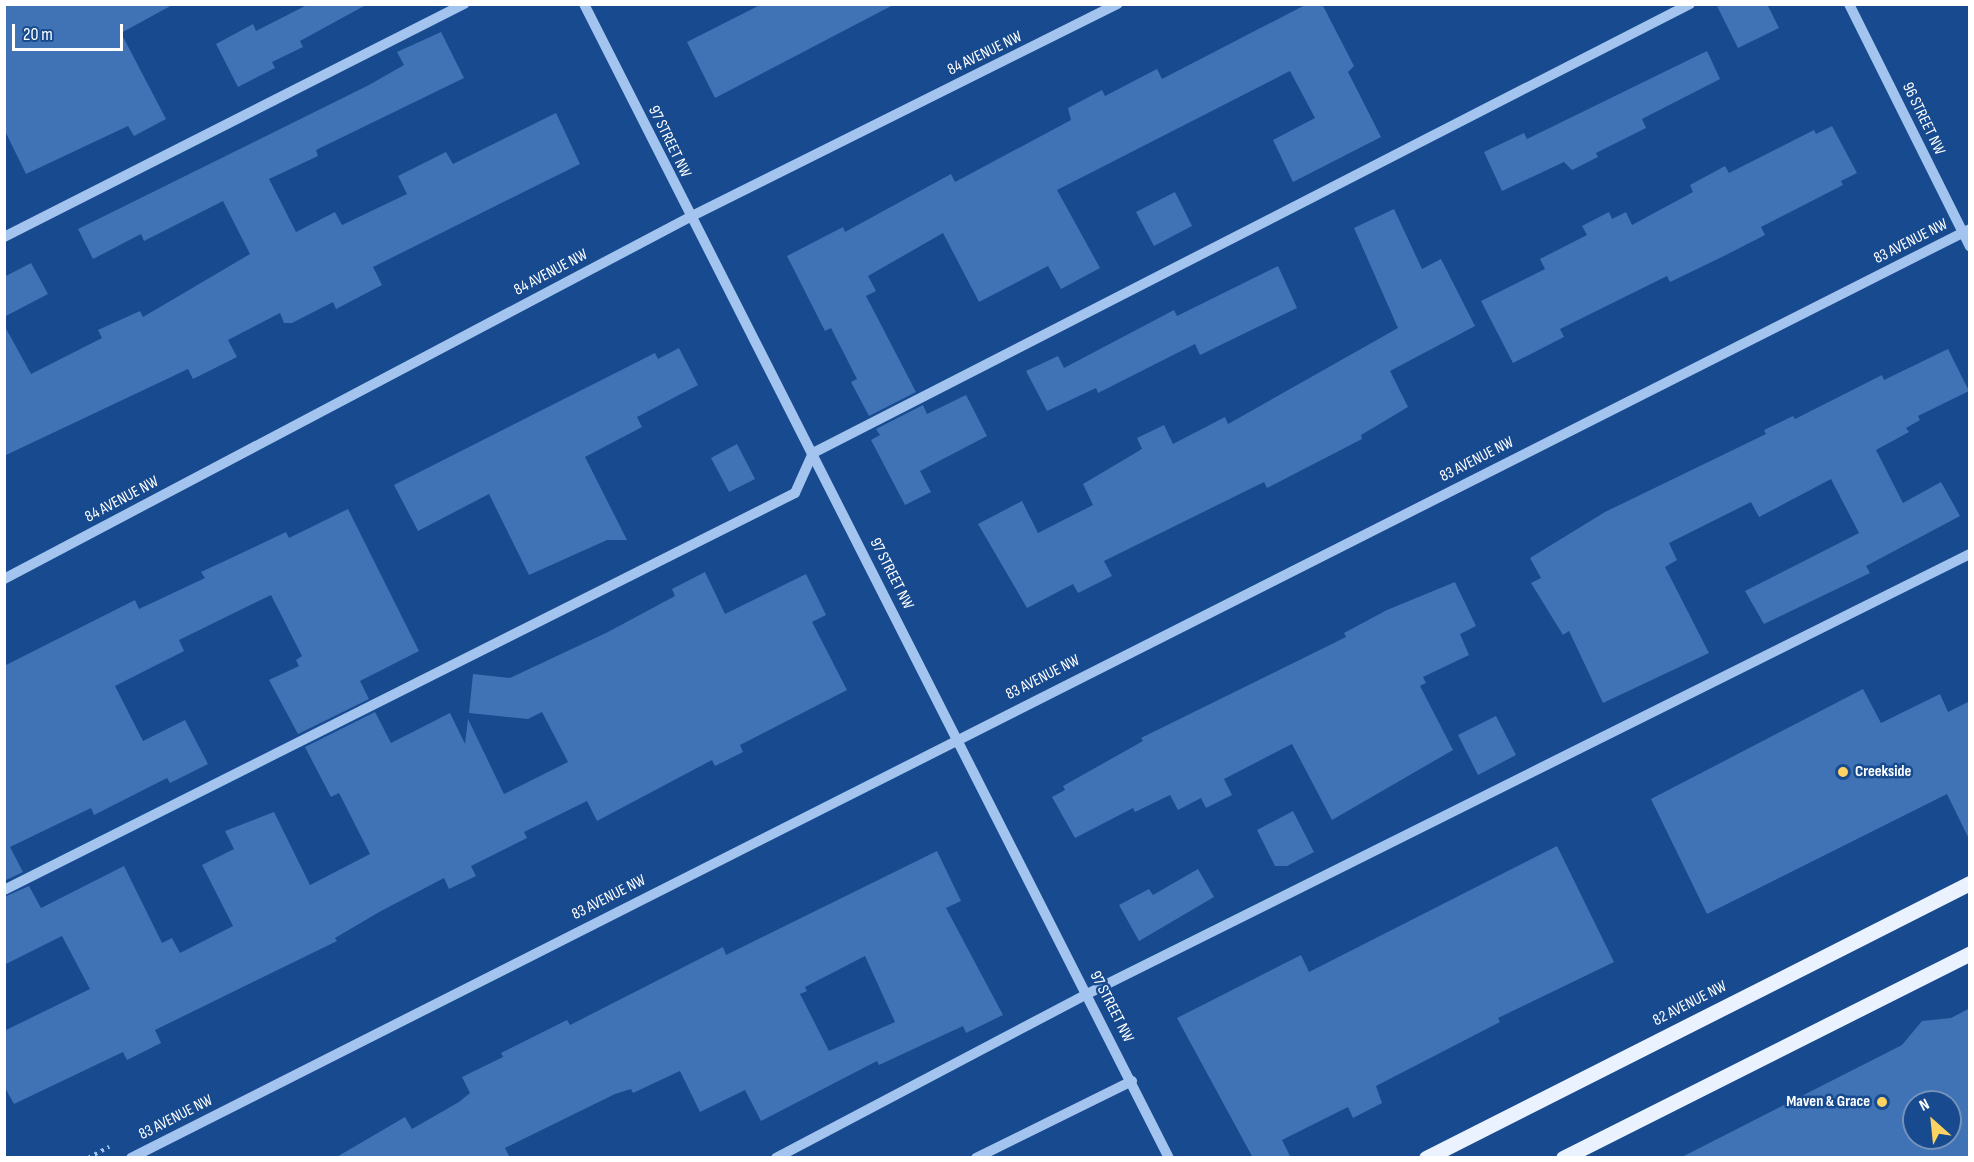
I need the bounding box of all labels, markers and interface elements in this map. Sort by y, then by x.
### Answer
scale bar [15,12,126,50]
text: 20 m [23,24,53,45]
street label: 84 AVENUE NW [945,28,1025,80]
street label: 96 STREET NW [1897,80,1949,158]
street label: 97 STREET NW [643,103,695,181]
street label: 83 AVENUE NW [1871,215,1951,269]
street label: 84 AVENUE NW [511,246,591,300]
street label: 83 AVENUE NW [1437,433,1517,487]
street label: 84 AVENUE NW [82,473,162,527]
street label: 97 STREET NW [865,535,917,613]
street label: 83 AVENUE NW [1003,651,1083,705]
place label: Creekside [1855,762,1911,782]
marker: Creekside [1836,765,1850,779]
street label: 83 AVENUE NW [569,871,649,925]
street label: 97 STREET NW [1085,968,1137,1046]
street label: 82 AVENUE NW [1650,977,1730,1031]
north arrow [1902,1090,1962,1150]
street label: 83 AVENUE NW [136,1091,216,1145]
place label: Maven & Grace [1786,1092,1870,1112]
marker: Maven & Grace [1875,1095,1889,1109]
text: N [1916,1095,1933,1116]

